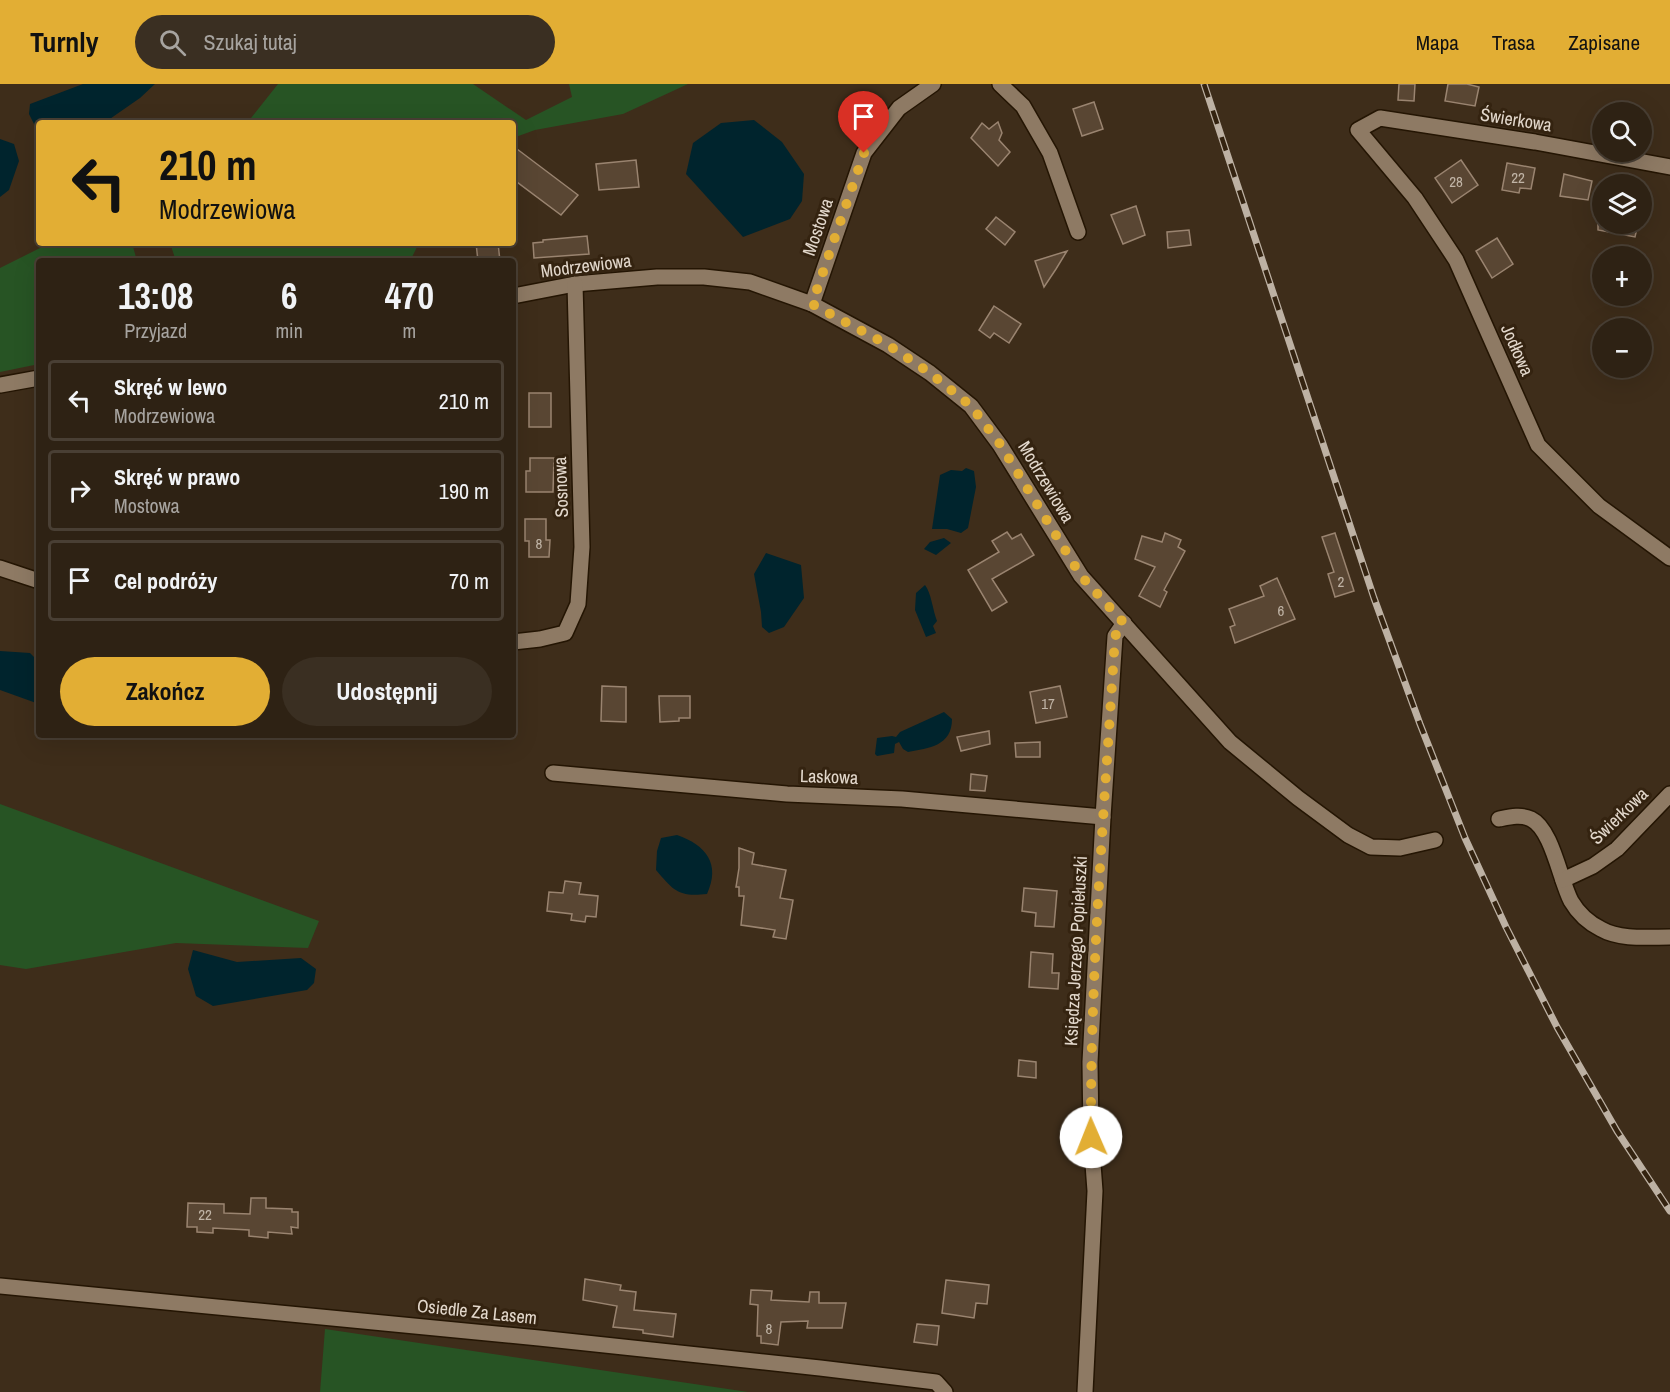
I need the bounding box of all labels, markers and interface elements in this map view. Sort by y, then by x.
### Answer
search box [135,15,555,69]
text: Turnly [30,23,99,61]
icon: search [156,26,189,59]
text: Szukaj tutaj [204,27,297,57]
text: Mapa [1416,28,1459,57]
text: Trasa [1492,28,1535,57]
text: Zapisane [1568,28,1640,57]
pin [838,91,889,153]
icon: arrive [847,100,880,133]
street label: Świerkowa [1478,102,1554,137]
map controls [1592,102,1652,378]
button: search [1592,102,1652,162]
text: 210 m [159,137,257,193]
icon: left [60,144,138,222]
house number: 22 [1511,167,1525,188]
house number: 28 [1449,171,1463,192]
button: layers [1592,174,1652,234]
text: Modrzewiowa [159,191,296,227]
street label: Mostowa [796,195,839,259]
button: + [1592,246,1652,306]
street label: Modrzewiowa [539,248,633,283]
text: 13:08 [118,272,193,320]
text: 6 [281,272,297,320]
text: 470 [385,272,434,320]
text: Przyjazd [124,317,187,344]
text: min [275,317,303,344]
text: m [403,317,416,344]
button: − [1592,318,1652,378]
street label: Jodłowa [1495,320,1540,380]
text: Skręć w lewo [114,372,227,402]
icon: left [63,384,96,417]
text: 210 m [439,386,489,416]
text: Modrzewiowa [114,402,215,429]
street label: Modrzewiowa [1012,436,1081,527]
street label: Sosnowa [547,456,574,518]
text: Skręć w prawo [114,462,240,492]
icon: right [63,474,96,507]
text: 190 m [439,476,489,506]
text: Mostowa [114,492,180,519]
house number: 8 [536,533,543,554]
icon: arrive [63,564,96,597]
text: Cel podróży [114,566,217,596]
text: 70 m [449,566,489,596]
house number: 2 [1338,571,1345,592]
house number: 6 [1278,600,1285,621]
button: Zakończ [60,657,270,726]
button: Udostępnij [282,657,492,726]
house number: 17 [1041,693,1055,714]
street label: Laskowa [799,763,859,790]
street label: Świerkowa [1584,782,1653,850]
street label: Księdza Jerzego Popiełuszki [1058,855,1093,1047]
position arrow [1059,1105,1123,1169]
house number: 22 [198,1204,212,1225]
street label: Osiedle Za Lasem [416,1293,538,1330]
house number: 8 [766,1318,773,1339]

